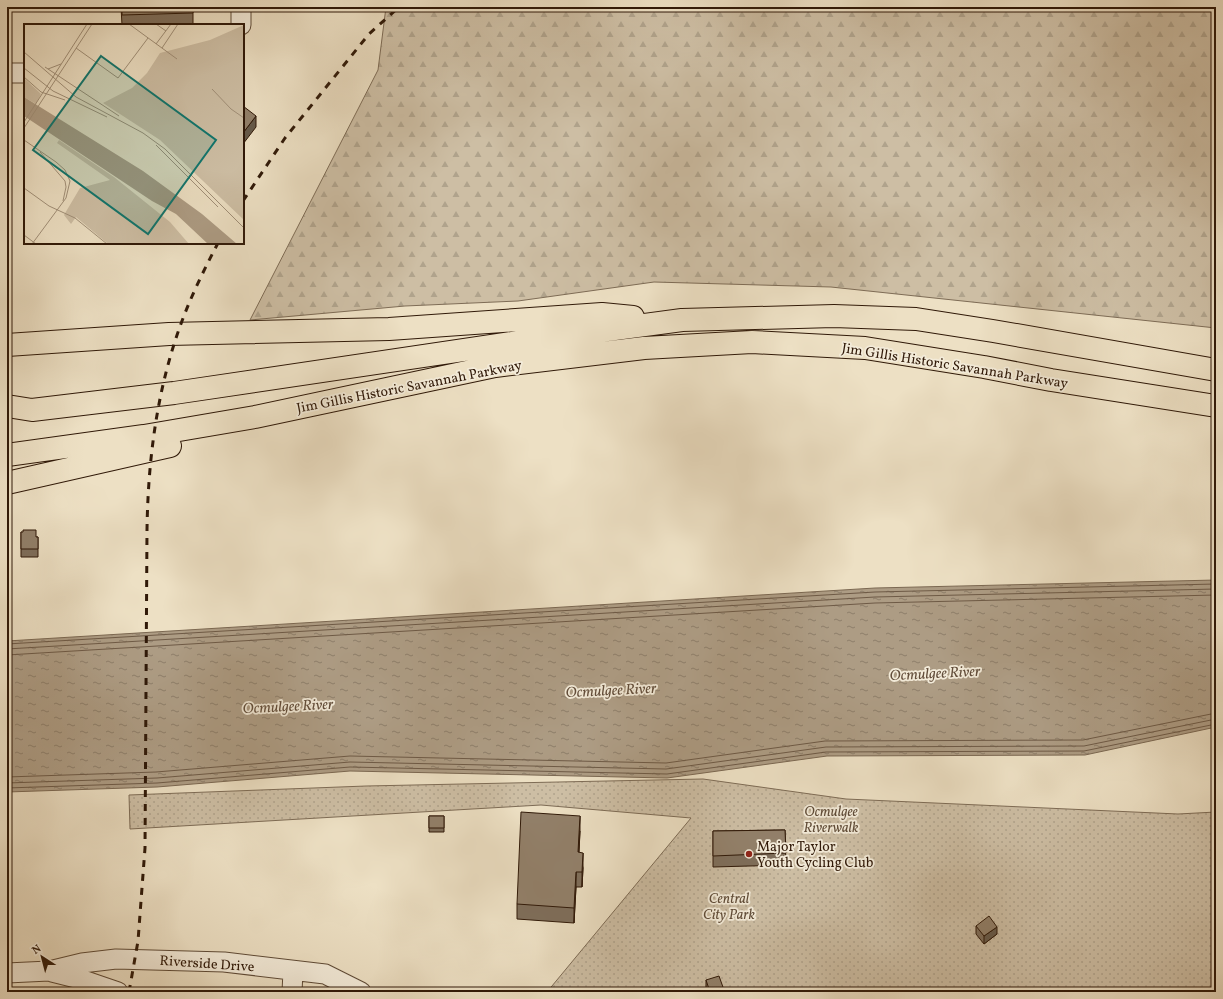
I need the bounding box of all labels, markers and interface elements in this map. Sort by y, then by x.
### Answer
inset map [24,24,244,244]
street label: Jim Gillis Historic Savannah Parkway [840,339,1070,394]
street label: Jim Gillis Historic Savannah Parkway [295,356,524,419]
water label: Ocmulgee River [889,662,981,687]
water label: Ocmulgee River [565,679,657,704]
water label: Ocmulgee River [242,695,334,720]
park label: Ocmulgee Riverwalk [803,803,859,838]
place label: Major Taylor Youth Cycling Club [757,838,874,873]
marker: Major Taylor Youth Cycling Club [744,849,754,859]
park label: Central City Park [703,890,756,925]
north arrow [22,937,62,977]
text: N [29,942,45,959]
street label: Riverside Drive [159,952,255,977]

